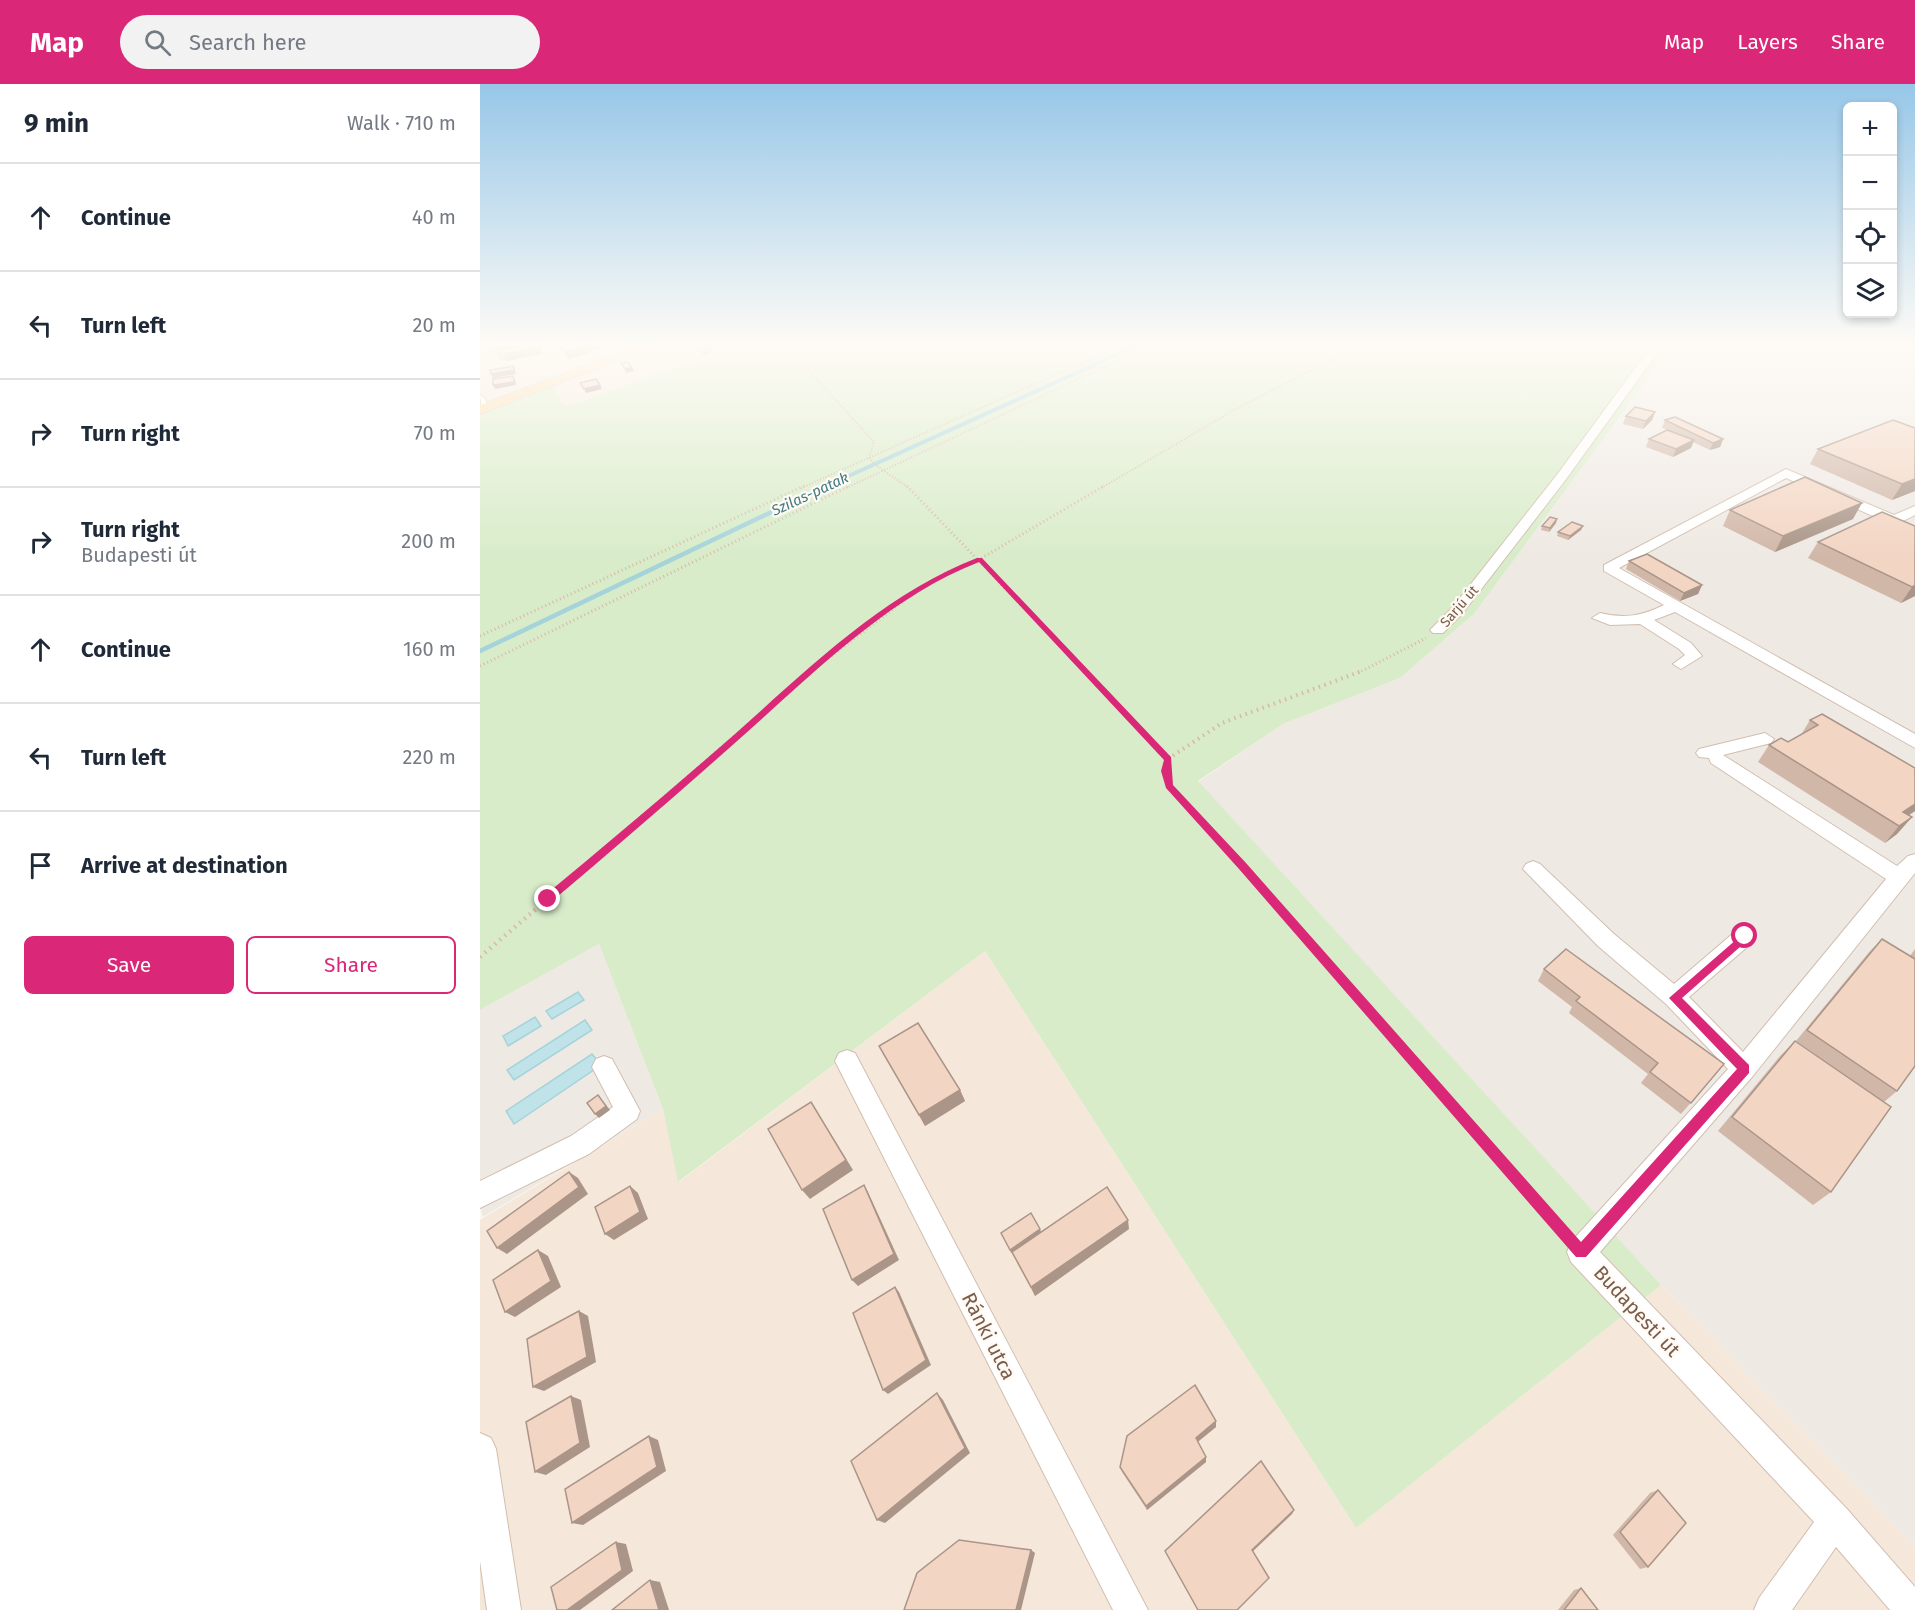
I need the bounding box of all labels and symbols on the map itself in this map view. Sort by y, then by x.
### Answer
water label: Szilas-patak [768,468,851,520]
street label: Sarjú út [1437,581,1483,631]
route end [534,885,560,911]
route start [1731,922,1757,948]
street label: Budapesti út [1589,1260,1686,1362]
street label: Ránki utca [957,1288,1021,1384]

